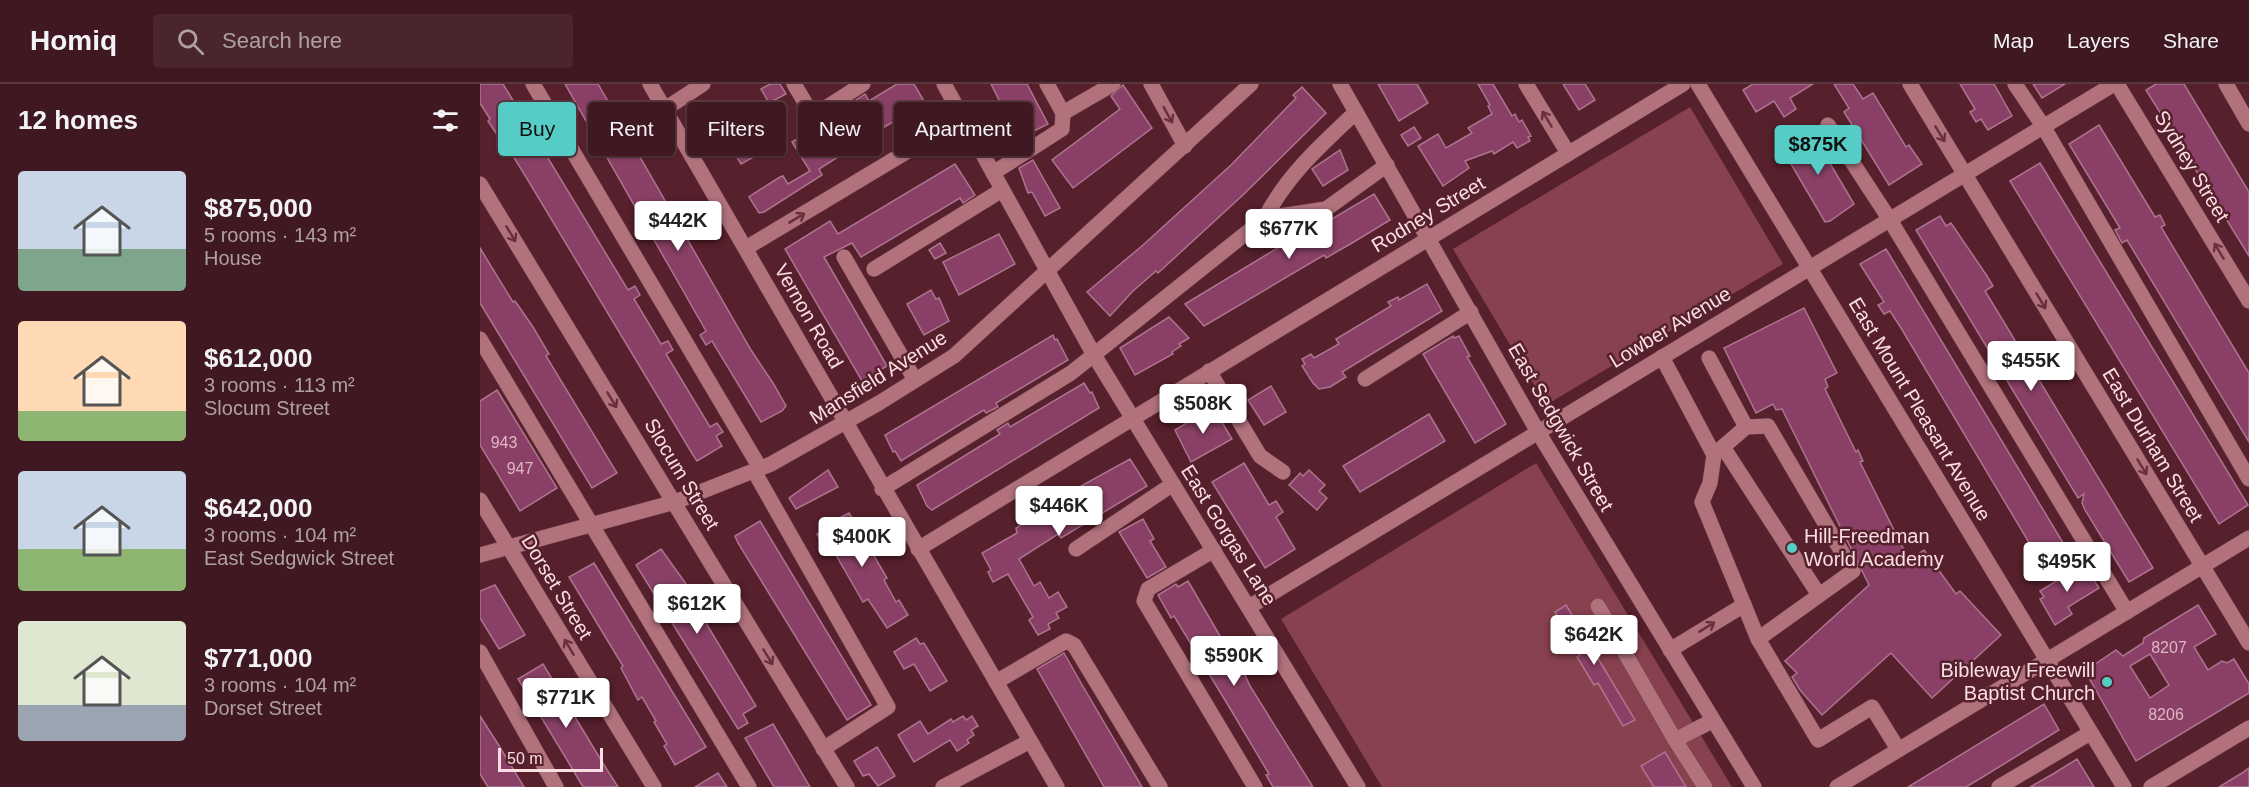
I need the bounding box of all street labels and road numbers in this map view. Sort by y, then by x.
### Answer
street label: Sydney Street [2150,106,2234,226]
street label: Rodney Street [1368,171,1489,256]
street label: Vernon Road [770,260,848,372]
street label: Lowber Avenue [1605,282,1735,372]
street label: East Mount Pleasant Avenue [1845,293,1995,525]
street label: Mansfield Avenue [805,326,951,428]
street label: East Sedgwick Street [1504,339,1618,515]
street label: East Durham Street [2098,364,2208,526]
street label: Slocum Street [640,415,724,534]
street label: East Gorgas Lane [1177,461,1281,609]
street label: Dorset Street [517,531,597,644]

